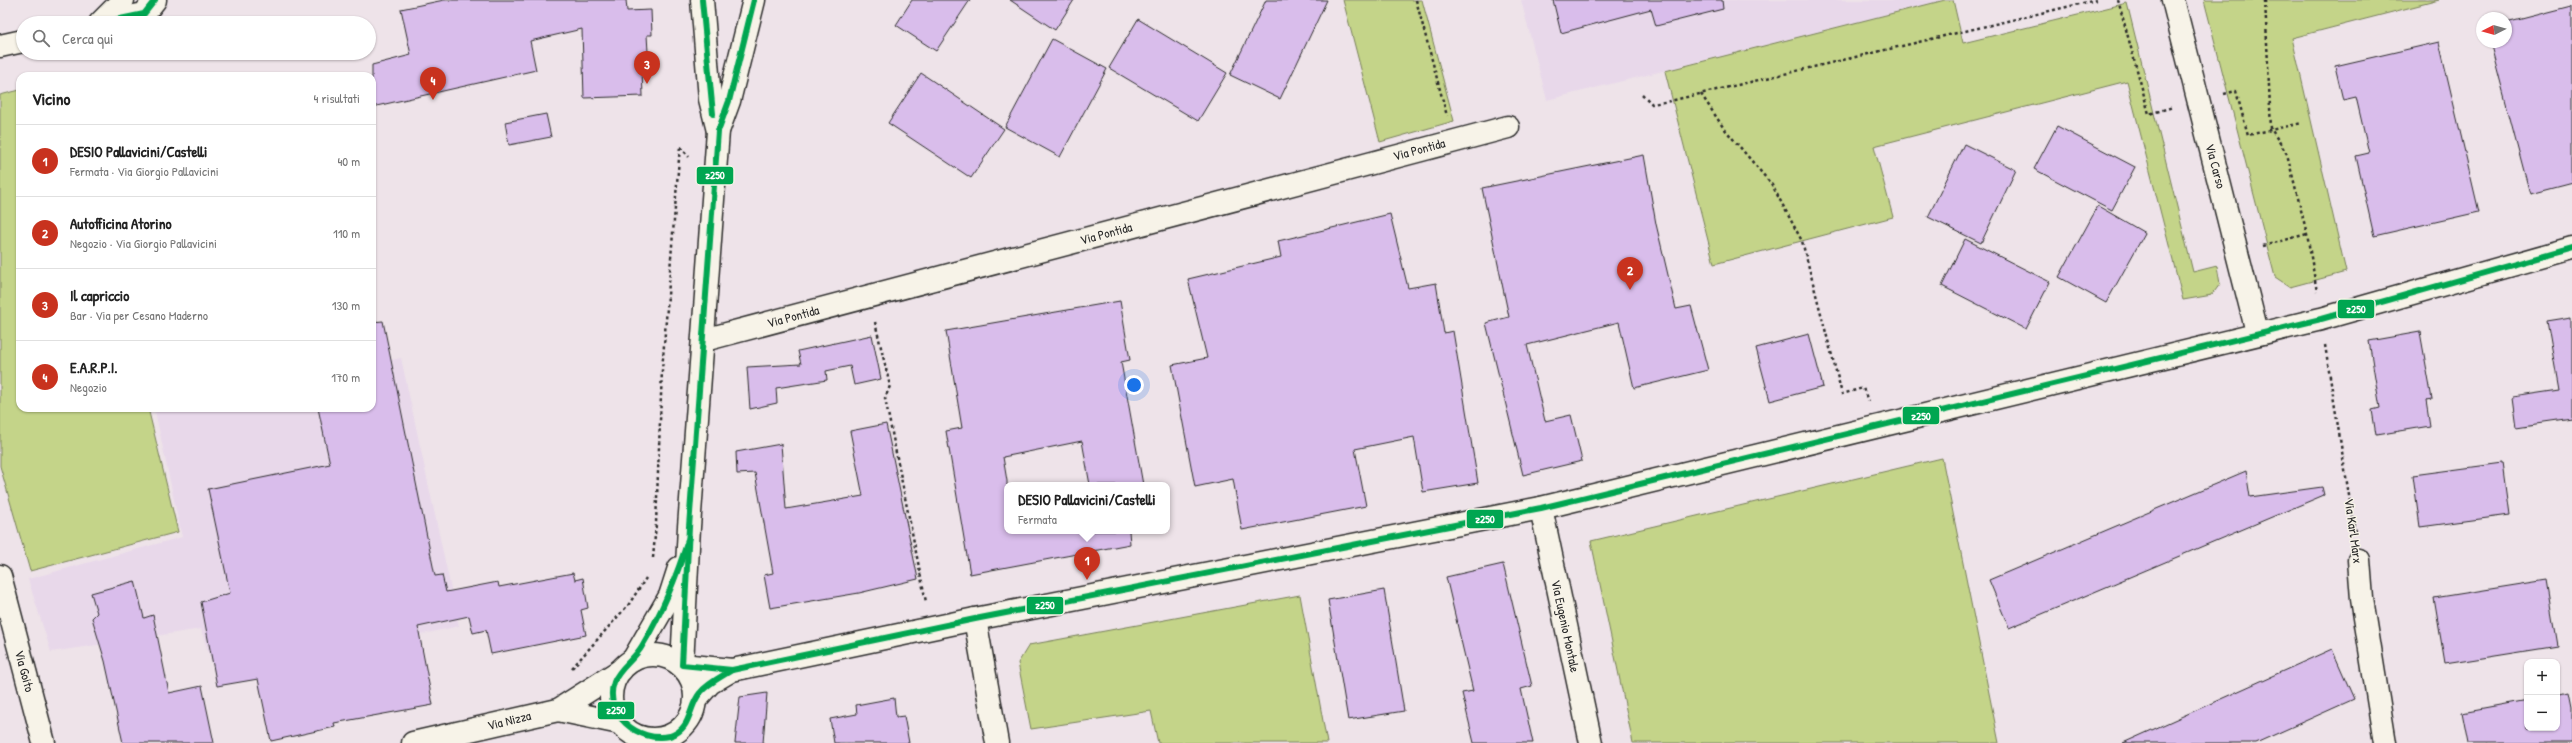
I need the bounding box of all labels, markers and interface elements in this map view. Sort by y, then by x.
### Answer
north arrow [2476,12,2512,48]
search box [16,16,376,60]
icon: search [30,27,52,49]
text: Cerca qui [62,28,113,49]
pin: 3 [634,51,660,84]
pin: 4 [420,67,446,100]
text: Vicino [32,87,70,110]
text: 4 risultati [314,89,360,107]
street label: Via Pontida [1391,133,1447,165]
text: DESIO Pallavicini/Castelli [70,141,207,162]
street label: Via Carso [2201,142,2231,190]
text: 1 [43,152,47,170]
text: 40 m [337,152,360,170]
text: Fermata · Via Giorgio Pallavicini [70,162,219,180]
line badge: z250 [696,166,734,185]
text: z250 [705,168,725,182]
text: Autofficina Atorino [70,213,172,234]
street label: Via Pontida [1078,217,1134,249]
text: 2 [42,224,48,242]
text: 110 m [333,224,360,242]
text: Negozio · Via Giorgio Pallavicini [70,234,217,252]
pin: 2 [1617,257,1643,290]
text: Il capriccio [70,285,129,306]
text: 3 [42,296,48,314]
text: 130 m [332,296,360,314]
line badge: z250 [2337,299,2375,319]
street label: Via Pontida [765,300,821,332]
text: z250 [2346,302,2366,316]
text: Bar · Via per Cesano Maderno [70,306,208,324]
text: E.A.R.P.I. [70,357,118,378]
text: 4 [43,368,47,386]
text: 170 m [331,368,360,386]
your location [1124,375,1144,395]
text: Negozio [70,378,107,396]
line badge: z250 [1902,406,1940,425]
text: z250 [1911,409,1931,423]
popup [1004,482,1170,534]
text: DESIO Pallavicini/Castelli [1018,489,1156,510]
street label: Via Karl Marx [2341,497,2367,565]
line badge: z250 [1466,509,1504,529]
text: Fermata [1018,510,1057,528]
text: z250 [1475,512,1495,526]
pin: 1 [1074,547,1100,580]
street label: Via Eugenio Montale [1547,578,1585,674]
line badge: z250 [1026,596,1064,615]
text: z250 [1035,598,1055,612]
street label: Via Goito [11,648,39,694]
map controls [2524,659,2560,731]
button: + [2524,659,2560,695]
button: − [2524,695,2560,731]
line badge: z250 [597,701,635,720]
text: z250 [606,703,626,717]
street label: Via Nizza [485,706,533,734]

